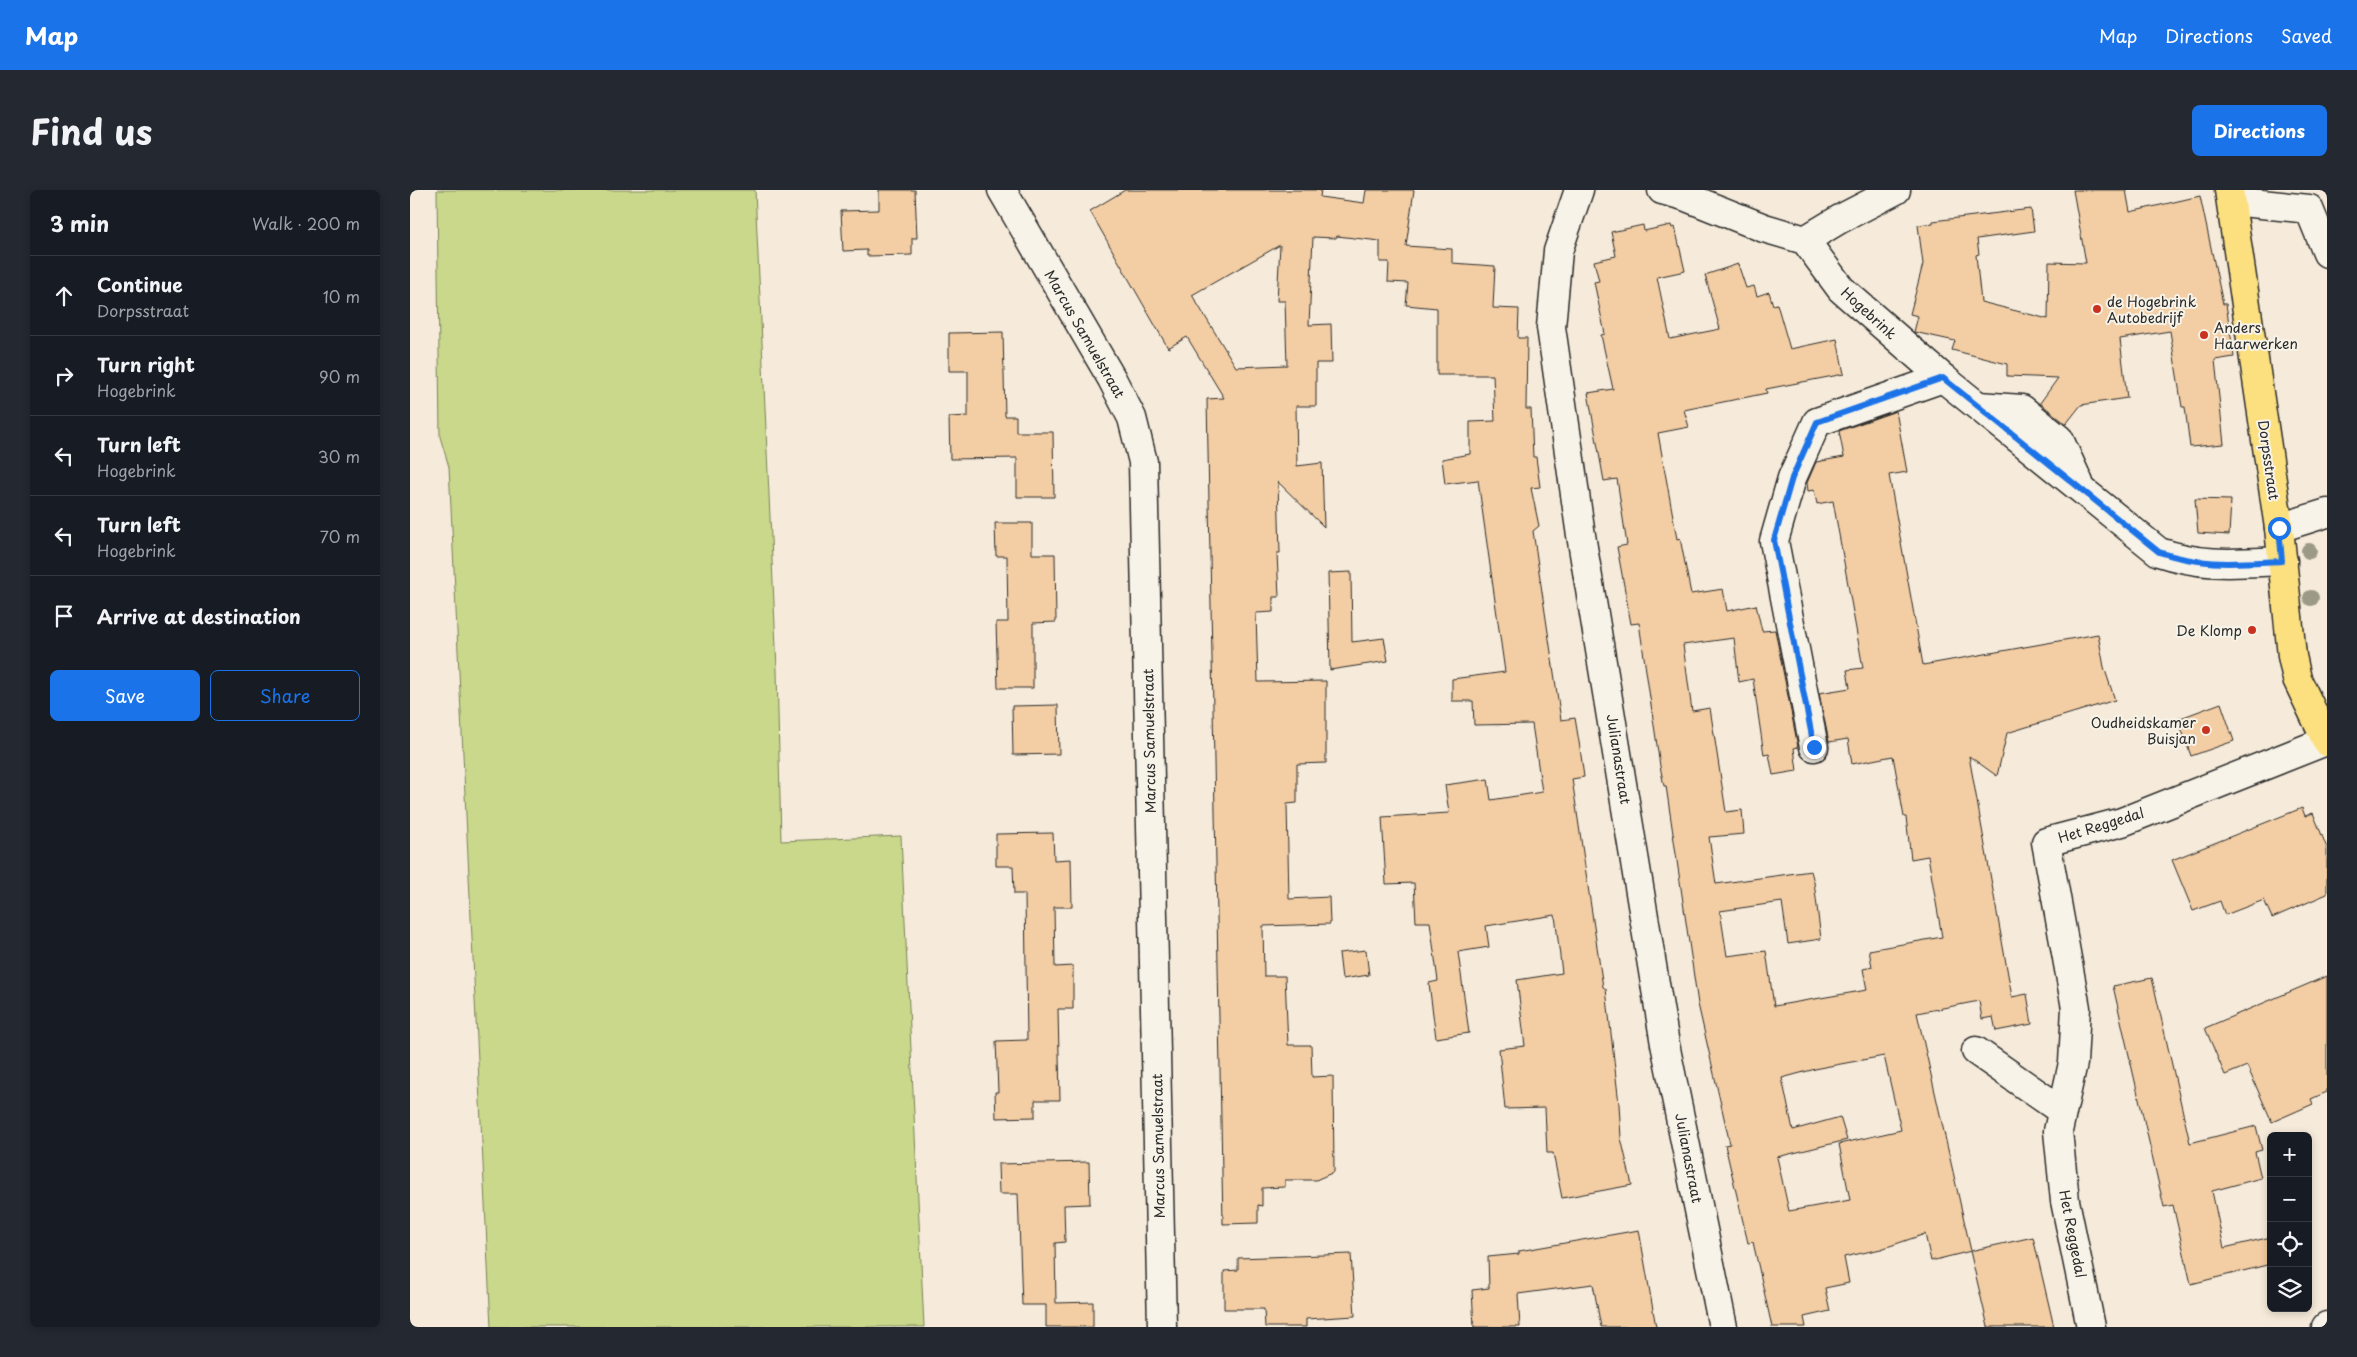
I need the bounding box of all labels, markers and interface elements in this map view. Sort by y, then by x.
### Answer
text: Map [25,17,78,53]
text: Map [2099,22,2137,49]
text: Directions [2165,22,2253,49]
text: Saved [2281,22,2332,49]
text: Find us [30,104,152,157]
button: Directions [2192,105,2327,156]
text: 3 min [50,207,109,239]
text: Walk · 200 m [252,211,360,235]
street label: Marcus Samuelstraat [1040,266,1130,402]
text: Continue [97,270,183,298]
icon: ahead [50,282,78,310]
street label: Hogebrink [1836,282,1902,344]
text: 10 m [323,284,360,308]
place label: de Hogebrink Autobedrijf [2107,291,2197,328]
text: Dorpsstraat [97,298,189,322]
marker: de Hogebrink Autobedrijf [2091,303,2103,315]
place label: Anders Haarwerken [2214,317,2298,354]
marker: Anders Haarwerken [2198,329,2210,341]
text: Turn right [97,350,195,378]
icon: right [50,362,78,390]
text: 90 m [319,364,360,388]
text: Hogebrink [97,378,176,402]
street label: Dorpsstraat [2253,419,2285,502]
text: Turn left [97,430,181,458]
icon: left [50,442,78,470]
text: 30 m [318,444,360,468]
text: Hogebrink [97,458,176,482]
text: Turn left [97,510,181,538]
route start [2268,517,2291,540]
icon: left [50,522,78,550]
text: 70 m [320,524,360,548]
text: Hogebrink [97,538,176,562]
icon: arrive [50,602,78,630]
text: Arrive at destination [97,602,301,630]
place label: De Klomp [2176,620,2242,641]
marker: De Klomp [2246,624,2258,636]
street label: Marcus Samuelstraat [1137,668,1161,814]
button: Save [50,670,200,721]
button: Share [210,670,360,721]
street label: Julianastraat [1602,712,1637,806]
place label: Oudheidskamer Buisjan [2091,712,2196,749]
marker: Oudheidskamer Buisjan [2200,724,2212,736]
route end [1803,736,1826,759]
street label: Het Reggedal [2055,802,2147,848]
street label: Marcus Samuelstraat [1146,1073,1170,1219]
street label: Julianastraat [1670,1111,1708,1205]
map controls [2267,1132,2312,1312]
button: + [2267,1132,2312,1177]
button: − [2267,1177,2312,1222]
street label: Het Reggedal [2054,1188,2092,1280]
button: locate [2267,1222,2312,1267]
button: layers [2267,1267,2312,1312]

